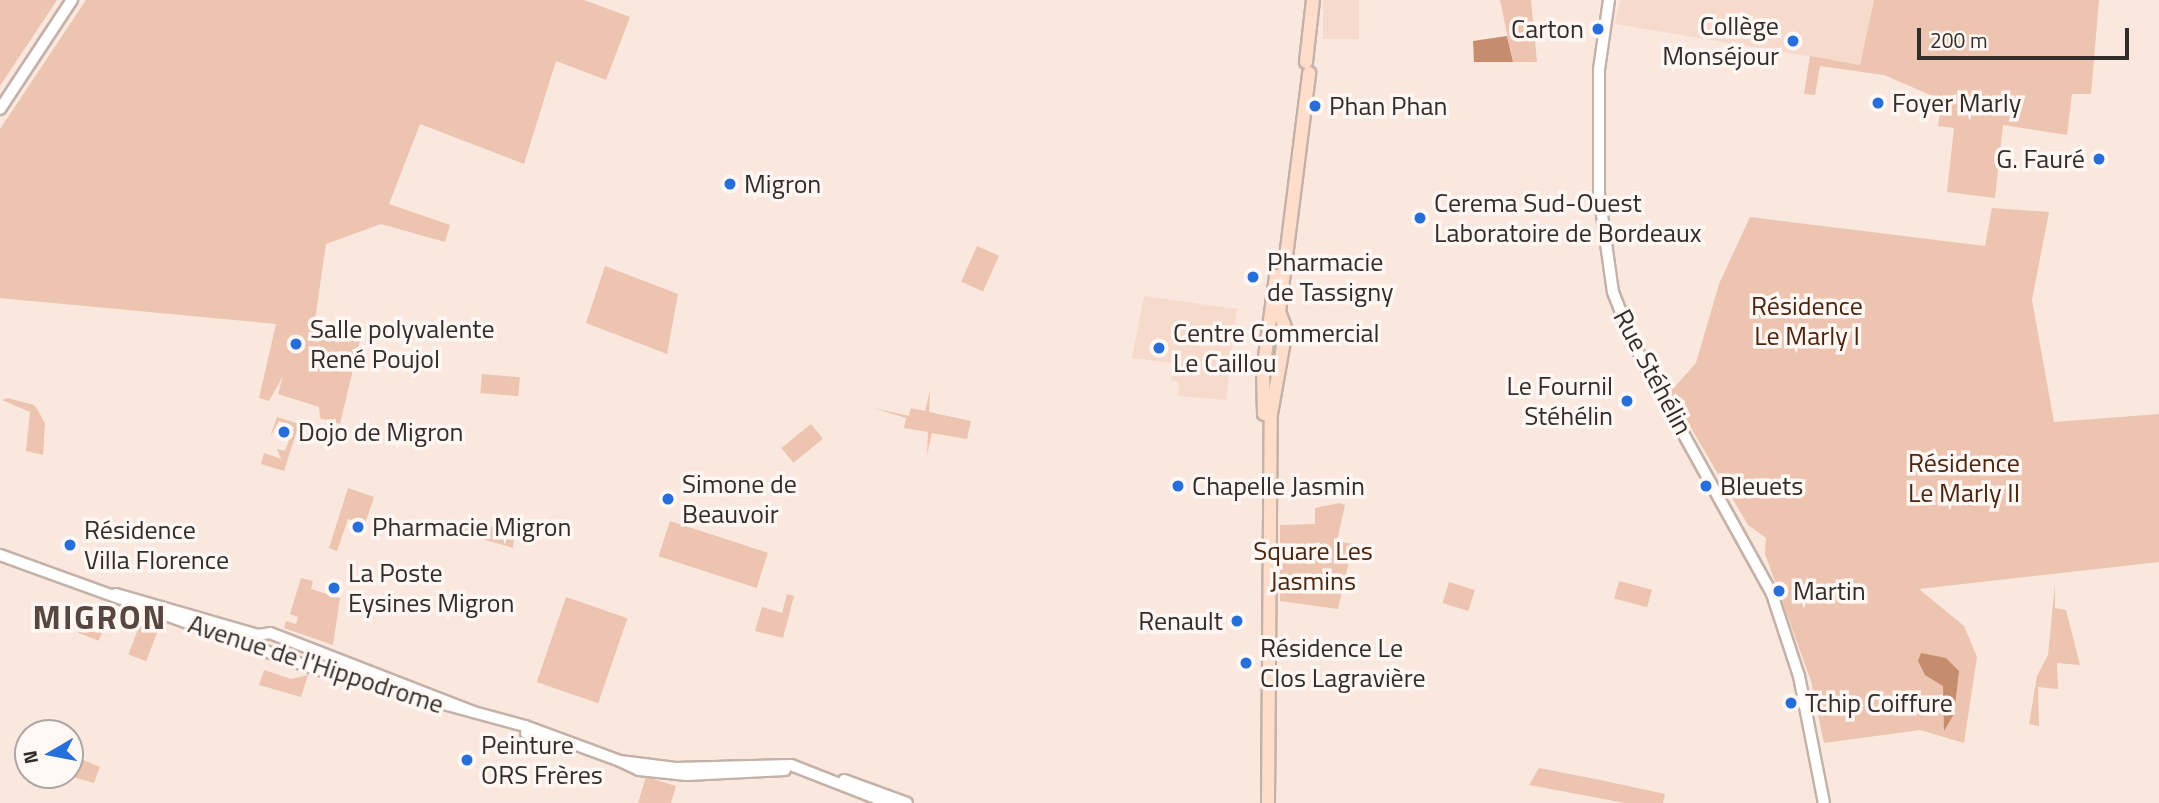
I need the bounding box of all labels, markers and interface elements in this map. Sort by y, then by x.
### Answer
place label: Collège Monséjour [1662,10,1779,72]
place label: Carton [1511,13,1584,45]
scale bar [1921,14,2133,58]
marker: Carton [1590,21,1606,37]
text: 200 m [1930,24,1987,56]
marker: Collège Monséjour [1785,33,1801,49]
place label: Foyer Marly [1892,87,2021,119]
place label: Phan Phan [1329,90,1447,122]
marker: Foyer Marly [1870,95,1886,111]
marker: Phan Phan [1307,98,1323,114]
place label: G. Fauré [1996,143,2085,175]
marker: G. Fauré [2091,151,2107,167]
place label: Migron [744,168,821,200]
marker: Migron [722,176,738,192]
place label: Cerema Sud-Ouest Laboratoire de Bordeaux [1434,187,1702,248]
marker: Cerema Sud-Ouest Laboratoire de Bordeaux [1412,210,1428,226]
place label: Pharmacie de Tassigny [1267,246,1394,308]
marker: Pharmacie de Tassigny [1245,269,1261,285]
park label: Résidence Le Marly I [1751,290,1863,352]
street label: Rue Stéhélin [1607,304,1699,440]
place label: Salle polyvalente René Poujol [310,313,495,374]
place label: Centre Commercial Le Caillou [1173,317,1380,378]
marker: Salle polyvalente René Poujol [288,336,304,352]
marker: Centre Commercial Le Caillou [1151,340,1167,356]
place label: Le Fournil Stéhélin [1506,370,1613,432]
marker: Le Fournil Stéhélin [1619,393,1635,409]
place label: Dojo de Migron [298,416,464,448]
marker: Dojo de Migron [276,424,292,440]
park label: Résidence Le Marly II [1908,447,2020,508]
place label: Simone de Beauvoir [682,468,797,530]
place label: Chapelle Jasmin [1192,470,1365,502]
place label: Bleuets [1720,470,1803,502]
marker: Chapelle Jasmin [1170,478,1186,494]
marker: Bleuets [1698,478,1714,494]
marker: Simone de Beauvoir [660,491,676,507]
place label: Pharmacie Migron [372,511,571,543]
place label: Résidence Villa Florence [84,514,229,576]
marker: Pharmacie Migron [350,519,366,535]
park label: Square Les Jasmins [1253,535,1373,596]
marker: Résidence Villa Florence [62,537,78,553]
place label: La Poste Eysines Migron [348,557,514,618]
place label: Martin [1793,575,1866,607]
marker: La Poste Eysines Migron [326,580,342,596]
marker: Martin [1771,583,1787,599]
district label: MIGRON [33,598,167,638]
place label: Renault [1138,605,1223,637]
street label: Avenue de l'Hippodrome [184,608,448,720]
marker: Renault [1229,613,1245,629]
place label: Résidence Le Clos Lagravière [1260,632,1426,694]
marker: Résidence Le Clos Lagravière [1238,655,1254,671]
place label: Tchip Coiffure [1805,687,1953,719]
marker: Tchip Coiffure [1783,695,1799,711]
north arrow [14,719,84,789]
place label: Peinture ORS Frères [481,729,603,790]
text: N [14,748,45,766]
marker: Peinture ORS Frères [459,752,475,768]

